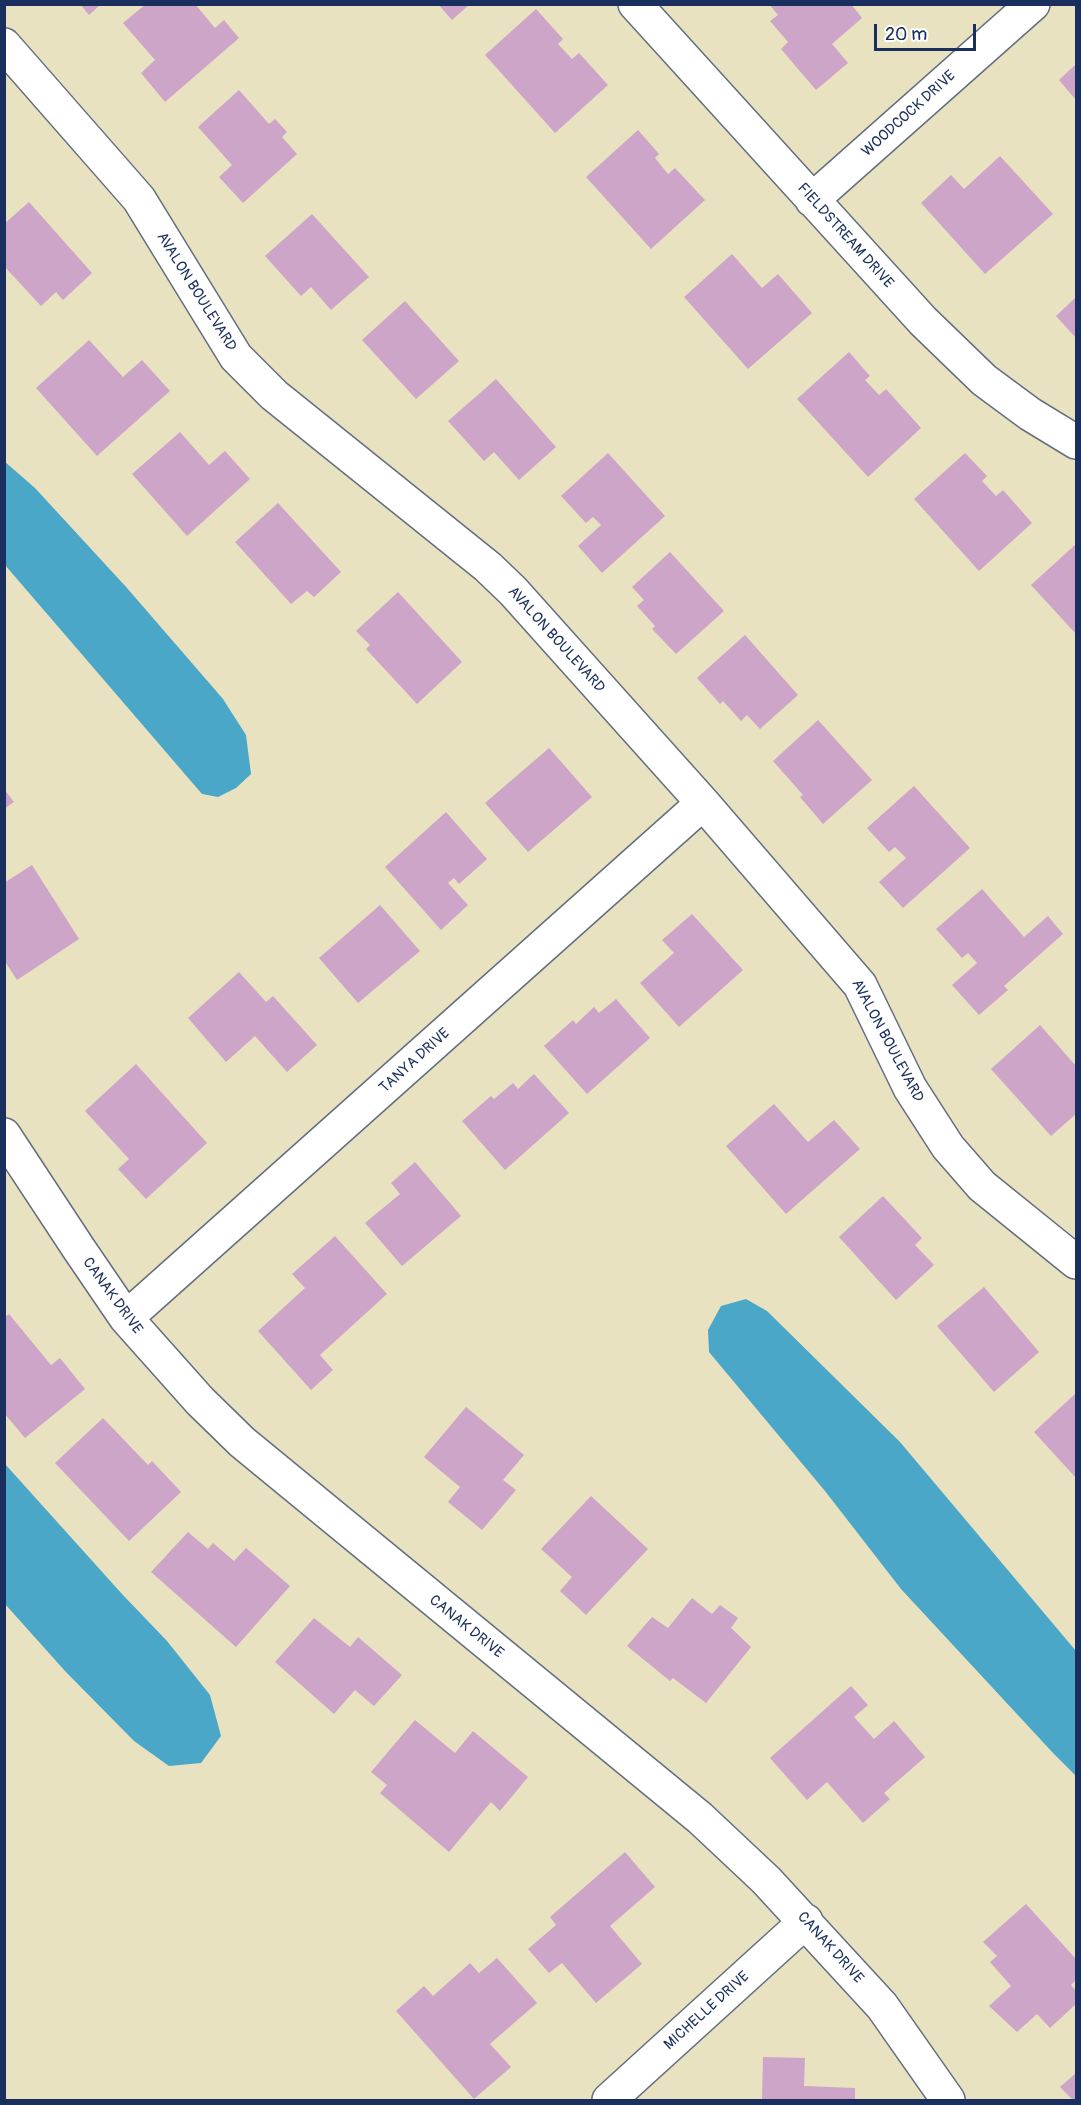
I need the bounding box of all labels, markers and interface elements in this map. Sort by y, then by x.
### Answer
scale bar [877,12,979,50]
text: 20 m [885,23,927,46]
street label: WOODCOCK DRIVE [858,67,960,161]
street label: FIELDSTREAM DRIVE [793,180,897,292]
street label: AVALON BOULEVARD [152,229,240,355]
street label: AVALON BOULEVARD [504,583,608,697]
street label: AVALON BOULEVARD [847,976,927,1106]
street label: TANYA DRIVE [376,1025,454,1097]
street label: CANAK DRIVE [78,1254,146,1338]
street label: CANAK DRIVE [425,1592,507,1662]
street label: CANAK DRIVE [793,1908,867,1988]
street label: MICHELLE DRIVE [661,1968,753,2054]

